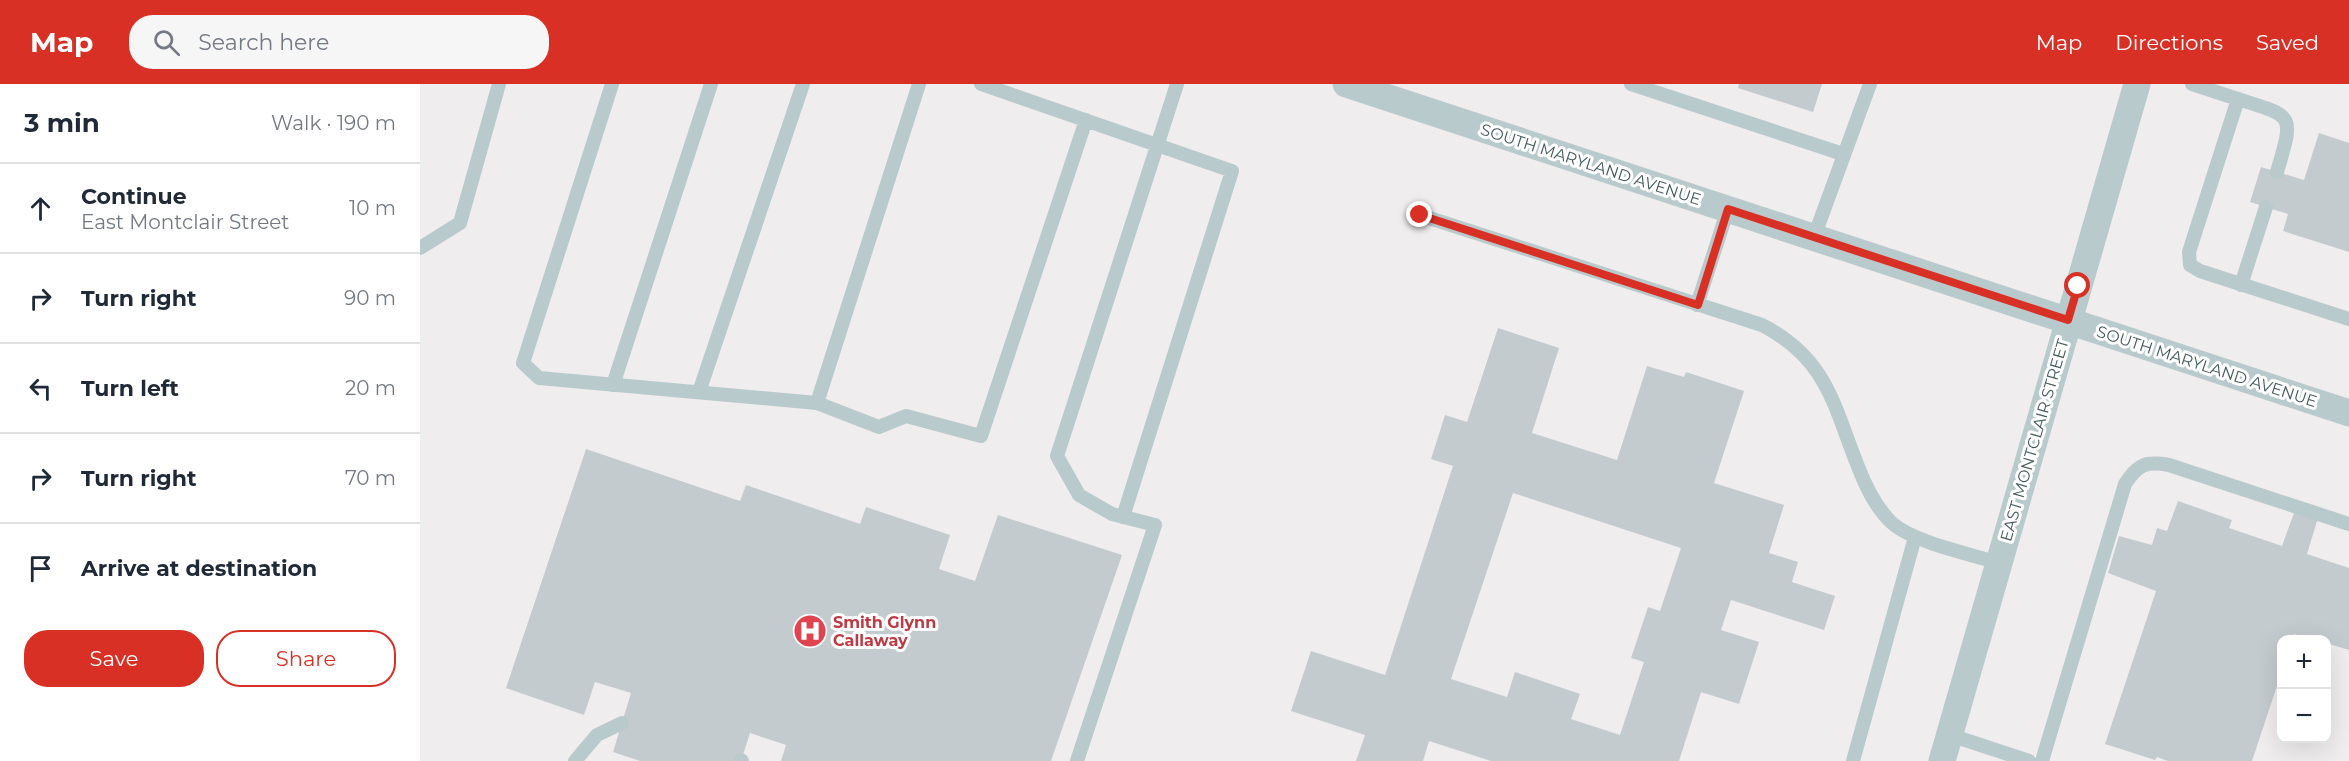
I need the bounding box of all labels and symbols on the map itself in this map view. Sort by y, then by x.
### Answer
street label: SOUTH MARYLAND AVENUE [1478,120,1703,209]
route end [1406,201,1432,227]
route start [2064,272,2090,298]
street label: SOUTH MARYLAND AVENUE [2094,322,2319,411]
street label: EAST MONTCLAIR STREET [1996,336,2073,544]
hospital icon: Smith Glynn Callaway [792,613,828,649]
place label: Smith Glynn Callaway [833,613,936,650]

